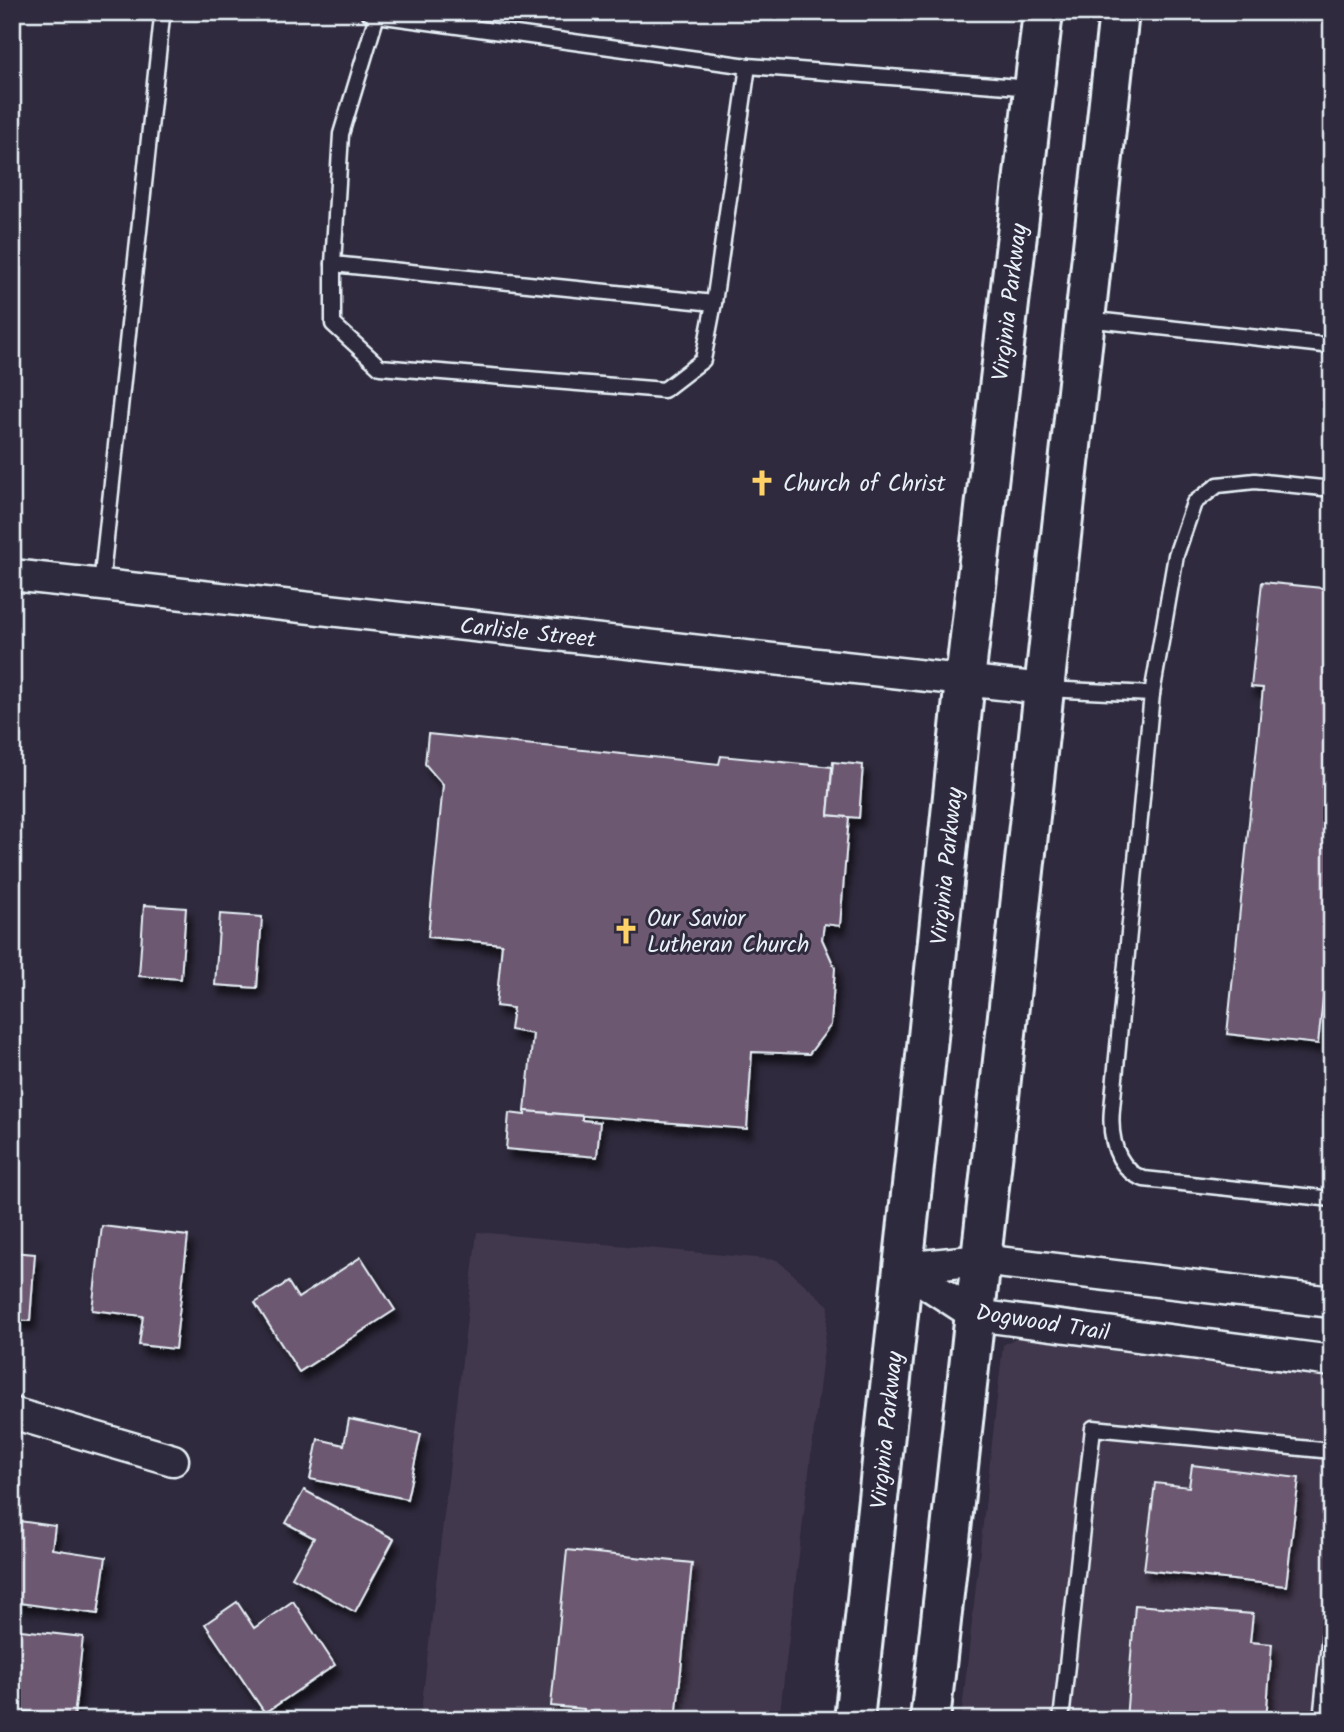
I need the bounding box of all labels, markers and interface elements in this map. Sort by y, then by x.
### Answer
street label: Virginia Parkway [983,221,1039,383]
place label: Church of Christ [783,467,947,503]
church icon: Church of Christ [747,468,777,498]
street label: Carlisle Street [458,609,599,659]
street label: Virginia Parkway [922,785,974,947]
place label: Our Savior Lutheran Church [647,902,809,964]
church icon: Our Savior Lutheran Church [611,916,641,946]
street label: Dogwood Trail [973,1296,1113,1352]
street label: Virginia Parkway [862,1349,914,1511]

